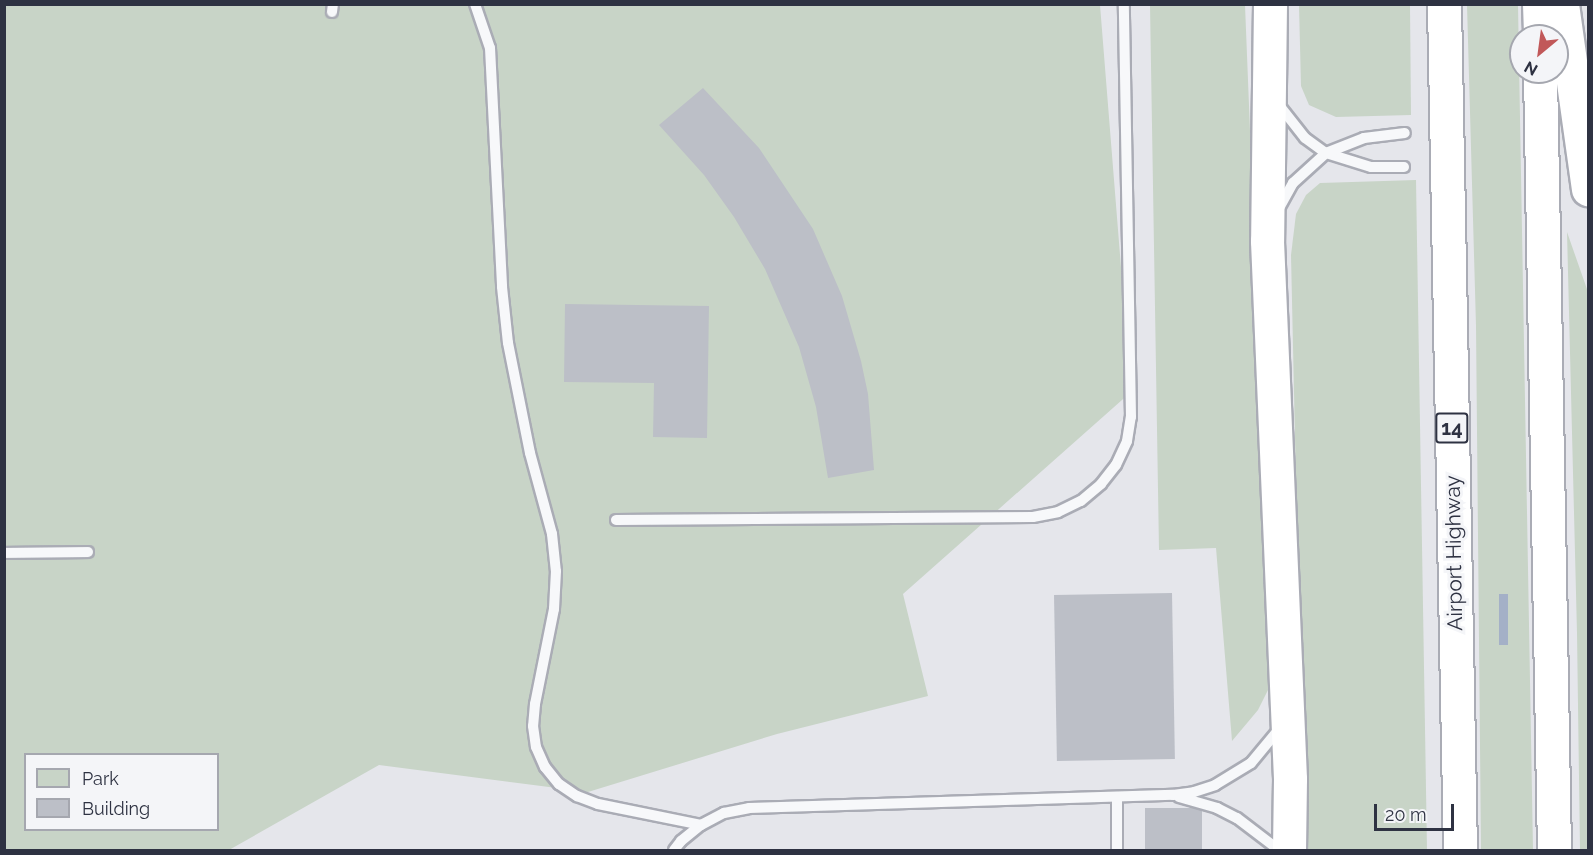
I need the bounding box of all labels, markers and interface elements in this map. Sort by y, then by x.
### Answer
north arrow [1509,24,1569,84]
text: N [1521,57,1541,80]
road number: 14 [1434,411,1470,445]
street label: Airport Highway [1440,475,1468,631]
legend [24,753,219,831]
text: Park [82,768,119,789]
scale bar [1377,792,1456,830]
text: Building [82,798,150,819]
text: 20 m [1385,804,1427,825]

